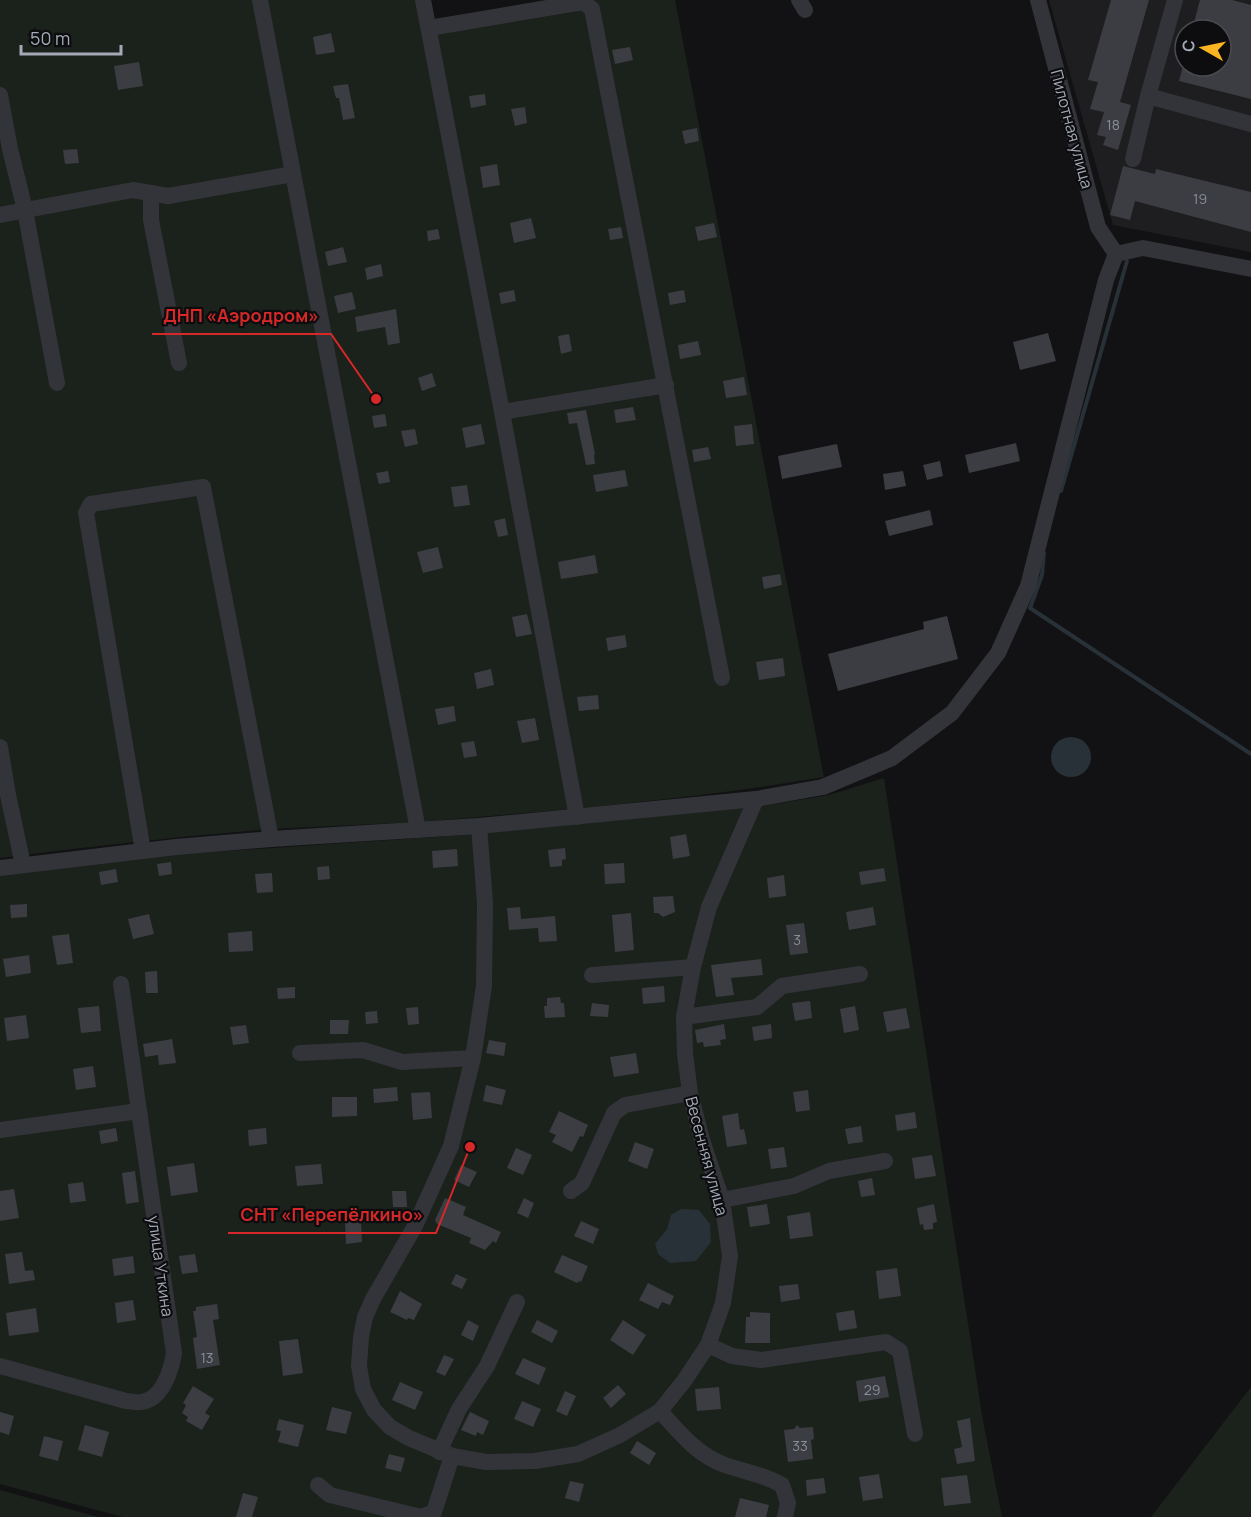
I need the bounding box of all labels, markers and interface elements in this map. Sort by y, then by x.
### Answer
scale bar [21,18,122,56]
north arrow [1173,18,1233,78]
text: 50 m [30,26,70,50]
text: С [1176,38,1200,53]
street label: Пилотная улица [1046,67,1098,191]
house number: 18 [1106,115,1120,134]
house number: 19 [1193,189,1207,208]
callout: ДНП «Аэродром» [152,298,331,334]
text: ДНП «Аэродром» [163,303,319,327]
house number: 3 [793,930,801,949]
street label: Весенняя улица [681,1094,733,1218]
callout: СНТ «Перепёлкино» [228,1197,436,1233]
text: СНТ «Перепёлкино» [241,1202,423,1226]
street label: улица Уткина [143,1214,179,1318]
house number: 13 [200,1348,214,1367]
house number: 29 [864,1380,880,1399]
house number: 33 [792,1436,808,1455]

